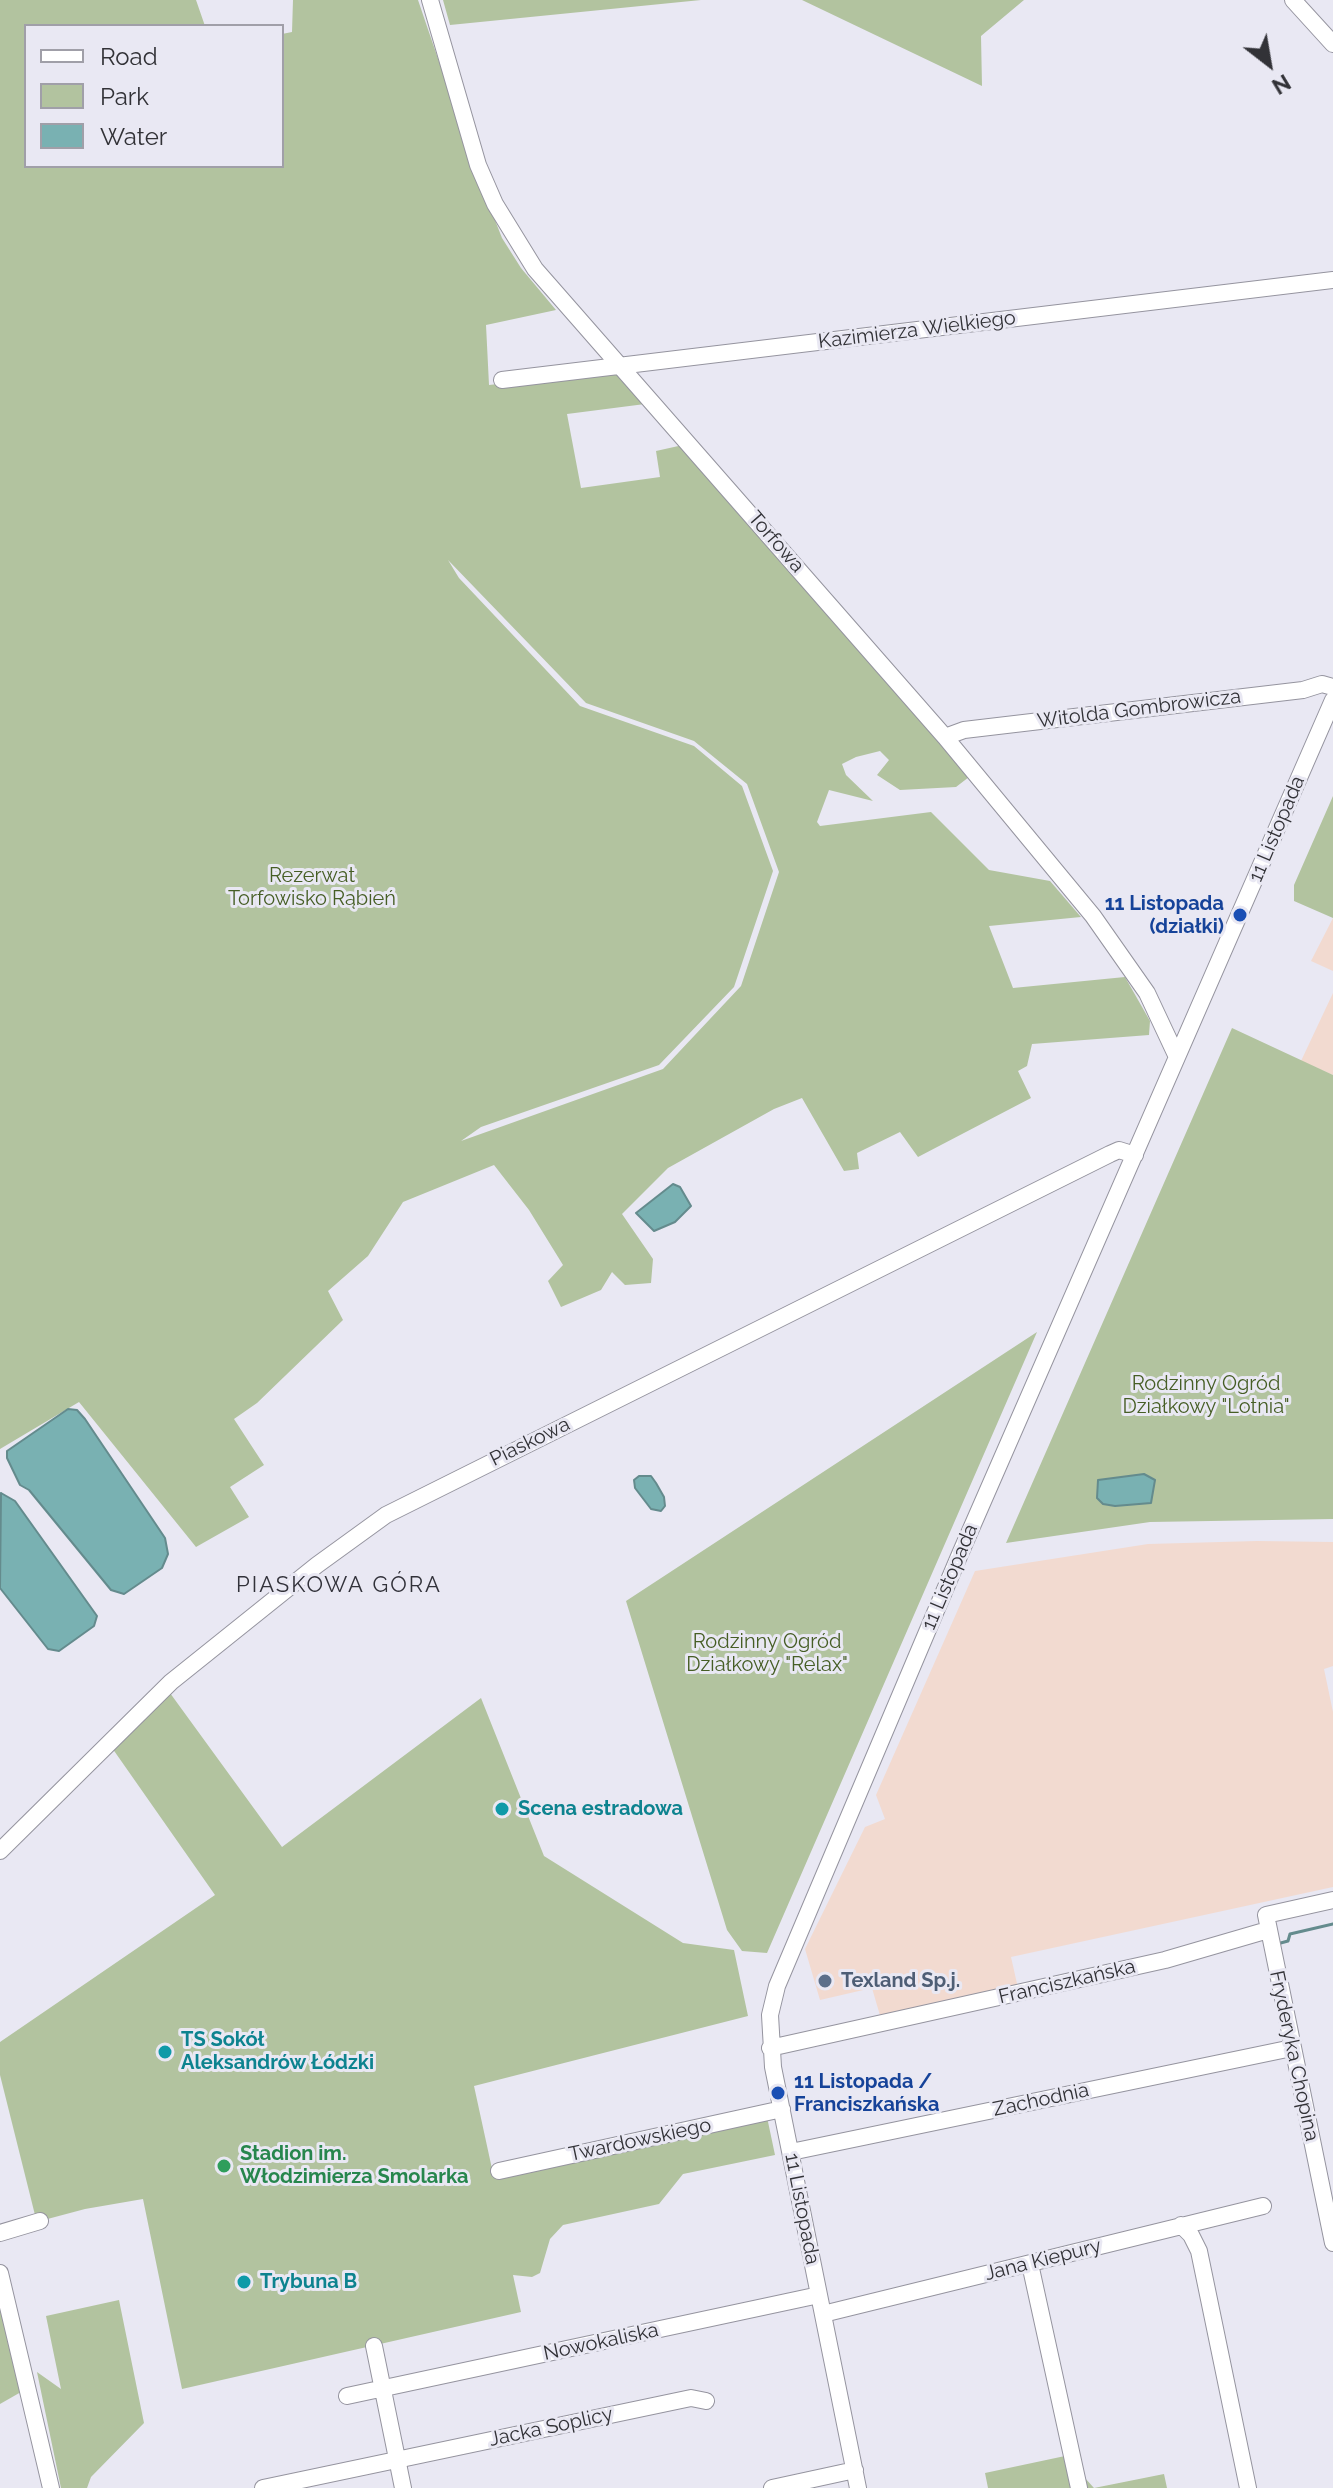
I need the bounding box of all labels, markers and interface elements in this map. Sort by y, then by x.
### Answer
legend [24,24,284,168]
north arrow [1229,24,1309,104]
text: Road [100,42,158,71]
text: N [1267,69,1295,100]
text: Park [100,82,149,111]
text: Water [100,122,167,151]
street label: Kazimierza Wielkiego [817,306,1017,354]
street label: Torfowa [743,506,809,578]
street label: Witolda Gombrowicza [1036,685,1242,733]
street label: 11 Listopada [1244,772,1310,886]
park label: Rezerwat Torfowisko Rąbień [228,864,396,911]
place label: 11 Listopada (działki) [1105,892,1224,939]
marker: 11 Listopada (działki) [1231,906,1249,924]
park label: Rodzinny Ogród Działkowy "Lotnia" [1122,1372,1290,1419]
street label: Piaskowa [486,1412,574,1472]
street label: 11 Listopada [917,1520,983,1634]
district label: PIASKOWA GÓRA [236,1572,442,1598]
park label: Rodzinny Ogród Działkowy "Relax" [686,1630,848,1677]
place label: Scena estradowa [518,1797,683,1821]
marker: Scena estradowa [493,1800,511,1818]
street label: Franciszkańska [996,1955,1138,2009]
place label: Texland Sp.j. [841,1969,960,1993]
street label: Fryderyka Chopina [1264,1969,1324,2143]
marker: Texland Sp.j. [816,1972,834,1990]
place label: TS Sokół Aleksandrów Łódzki [181,2028,374,2075]
marker: TS Sokół Aleksandrów Łódzki [156,2043,174,2061]
place label: 11 Listopada / Franciszkańska [794,2070,939,2117]
street label: Zachodnia [991,2078,1091,2122]
marker: 11 Listopada / Franciszkańska [769,2084,787,2102]
street label: Twardowskiego [567,2113,713,2167]
place label: Stadion im. Włodzimierza Smolarka [240,2142,469,2189]
street label: 11 Listopada [779,2151,825,2267]
marker: Stadion im. Włodzimierza Smolarka [215,2157,233,2175]
street label: Jana Kiepury [982,2234,1104,2286]
place label: Trybuna B [260,2270,357,2294]
marker: Trybuna B [235,2273,253,2291]
street label: Nowokaliska [541,2318,661,2366]
street label: Jacka Soplicy [487,2402,615,2452]

